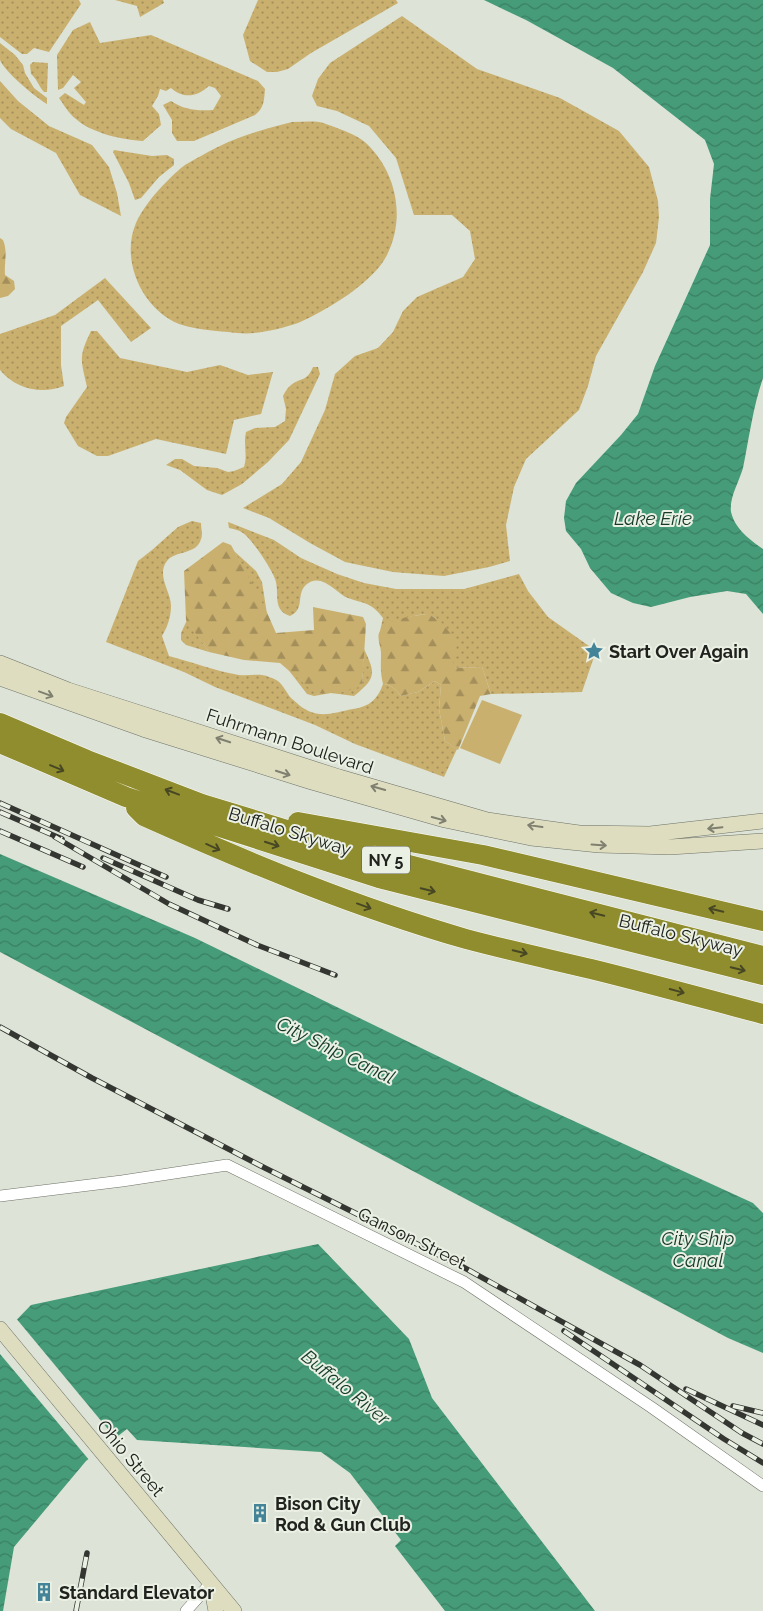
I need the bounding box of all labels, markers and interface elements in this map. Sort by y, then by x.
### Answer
water label: Lake Erie [614,507,692,529]
place icon: Start Over Again [583,640,605,662]
place label: Start Over Again [609,641,749,662]
one-way arrow [38,690,53,699]
street label: Fuhrmann Boulevard [204,704,376,778]
one-way arrow [215,734,231,744]
one-way arrow [49,763,64,773]
one-way arrow [275,769,291,779]
one-way arrow [370,783,386,793]
one-way arrow [165,787,180,796]
street label: Buffalo Skyway [226,802,354,860]
one-way arrow [431,814,447,824]
one-way arrow [528,821,544,831]
one-way arrow [707,823,723,832]
one-way arrow [264,839,280,849]
one-way arrow [591,840,607,850]
one-way arrow [205,842,220,852]
road number: NY 5 [362,846,410,874]
one-way arrow [419,886,435,895]
one-way arrow [356,902,371,911]
one-way arrow [708,905,724,914]
one-way arrow [590,908,606,918]
street label: Buffalo Skyway [617,909,745,961]
one-way arrow [511,948,527,957]
one-way arrow [730,964,746,974]
one-way arrow [669,987,685,996]
water label: City Ship Canal [273,1012,399,1088]
street label: Ganson Street [355,1203,469,1273]
water label: City Ship Canal [661,1227,735,1271]
water label: Buffalo River [297,1345,396,1430]
street label: Ohio Street [93,1416,169,1500]
place label: Bison City Rod & Gun Club [275,1493,411,1535]
building icon: Bison City Rod & Gun Club [249,1502,271,1524]
building icon: Standard Elevator [33,1581,55,1603]
place label: Standard Elevator [59,1582,214,1603]

